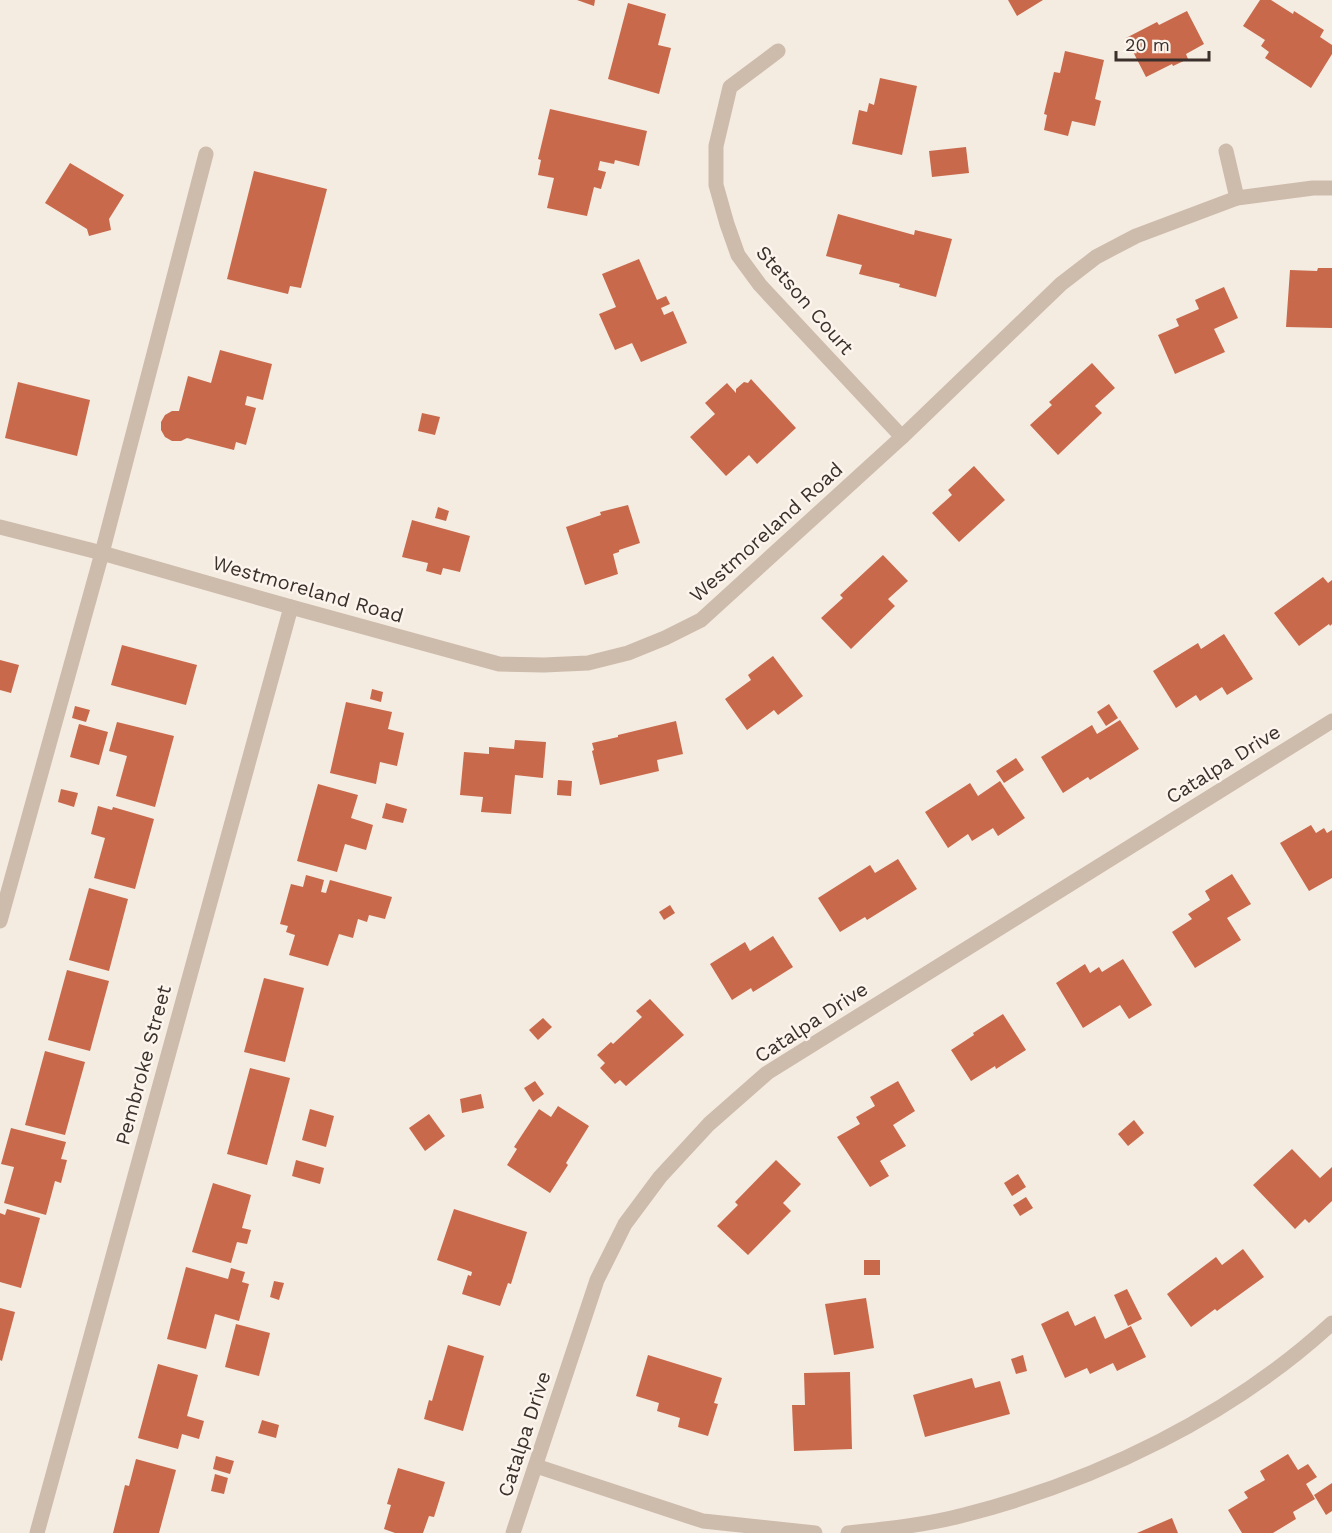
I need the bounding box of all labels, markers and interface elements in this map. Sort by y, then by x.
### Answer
scale bar [1116,24,1209,62]
text: 20 m [1125,34,1170,55]
street label: Stetson Court [751,241,859,360]
street label: Westmoreland Road [685,457,847,607]
street label: Westmoreland Road [210,550,406,628]
street label: Catalpa Drive [1161,719,1285,809]
street label: Catalpa Drive [750,976,872,1068]
street label: Pembroke Street [110,982,176,1148]
street label: Catalpa Drive [492,1368,556,1500]

